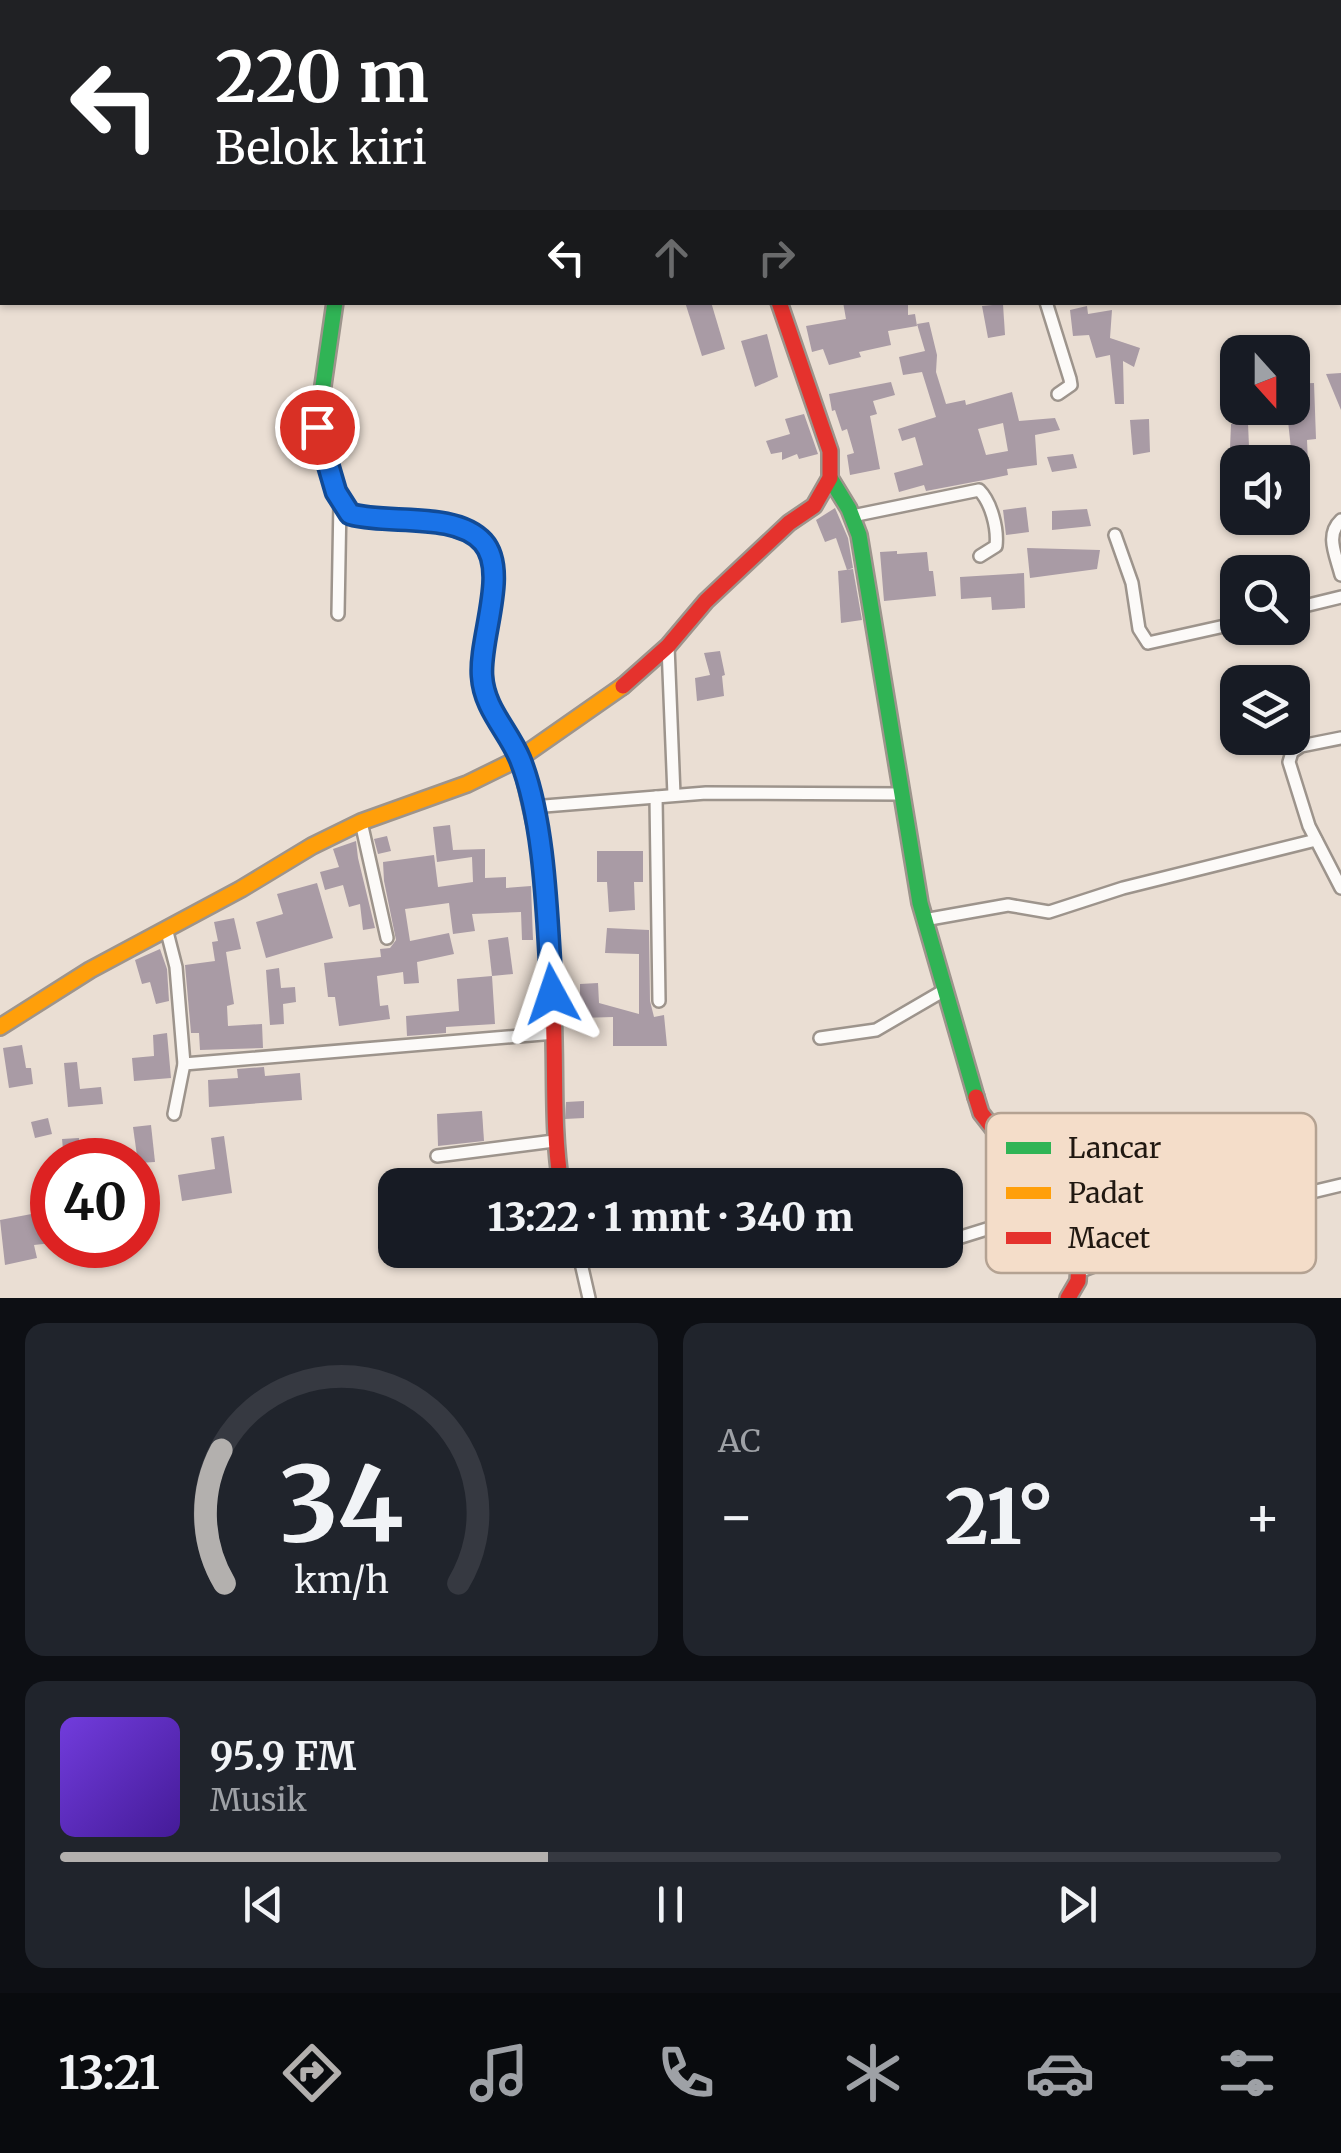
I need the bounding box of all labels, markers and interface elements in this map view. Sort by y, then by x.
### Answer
text: 220 m [215,33,429,121]
icon: left [50,40,180,170]
text: Belok kiri [215,120,427,176]
icon: left [539,230,594,285]
icon: ahead [644,230,699,285]
icon: right [749,230,804,285]
north arrow [1220,335,1310,425]
map controls [1220,335,1310,755]
pin [275,385,360,470]
icon: arrive [290,400,345,455]
button: sound [1220,445,1310,535]
button: search [1220,555,1310,645]
button: layers [1220,665,1310,755]
position arrow [500,942,604,1046]
legend [986,1113,1316,1273]
text: Lancar [1068,1130,1161,1166]
speed limit sign: 40 [30,1138,160,1268]
text: Padat [1068,1175,1144,1211]
text: 13:22 · 1 mnt · 340 m [488,1194,853,1241]
text: Macet [1068,1220,1150,1256]
text: AC [718,1421,761,1461]
text: 34 [279,1439,404,1569]
text: 21° [945,1470,1054,1564]
text: − [718,1482,755,1551]
text: + [1244,1482,1281,1551]
text: km/h [294,1558,389,1603]
text: 95.9 FM [210,1733,356,1780]
text: Musik [210,1780,307,1820]
icon: previous [236,1877,291,1932]
icon: pause [643,1877,698,1932]
icon: next [1050,1877,1105,1932]
icon: directions [277,2038,347,2108]
icon: music [464,2038,534,2108]
icon: phone [651,2038,721,2108]
icon: climate [838,2038,908,2108]
icon: car [1025,2038,1095,2108]
icon: filters [1212,2038,1282,2108]
text: 13:21 [59,2045,160,2101]

